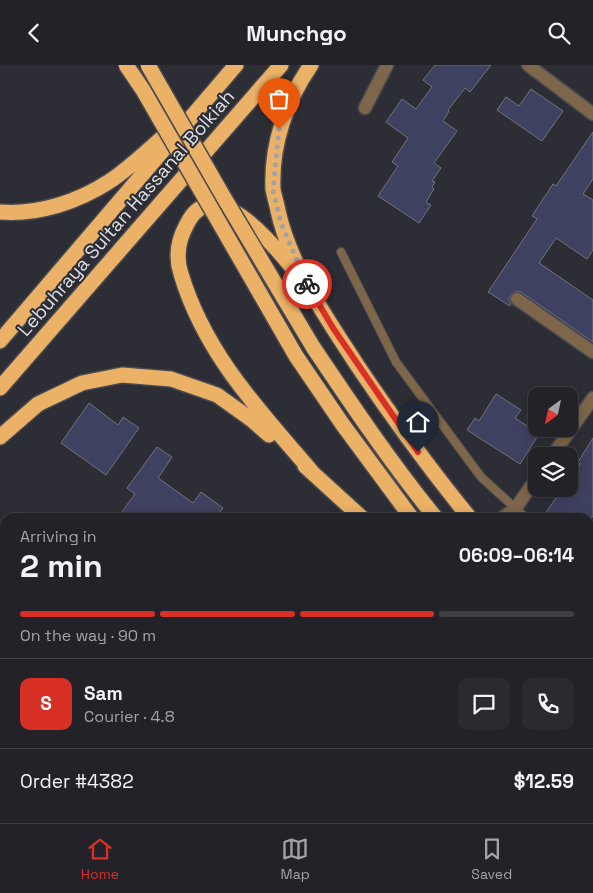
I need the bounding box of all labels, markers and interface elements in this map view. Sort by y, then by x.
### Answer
icon: back [20,19,48,47]
text: Munchgo [246,19,347,47]
icon: search [545,19,573,47]
pin [258,78,300,129]
street label: Lebuhraya Sultan Hassanal Bolkiah [12,84,240,342]
icon: bag [265,85,293,113]
courier [282,259,332,309]
icon: bike [293,270,321,298]
north arrow [528,387,578,437]
map controls [528,387,578,497]
pin [397,401,439,452]
icon: home [404,408,432,436]
button: layers [528,447,578,497]
text: Arriving in [20,526,97,547]
text: 06:09–06:14 [459,543,574,568]
text: 2 min [20,546,103,586]
text: On the way · 90 m [20,625,156,646]
button: chat [458,678,510,730]
button: phone [522,678,574,730]
text: Sam [84,681,123,706]
text: S [40,691,52,716]
text: Courier · 4.8 [84,706,175,727]
text: Order #4382 [20,769,134,794]
text: $12.59 [514,769,574,794]
tab: Home [81,835,119,883]
tab: Map [281,835,310,883]
tab: Saved [471,835,512,883]

